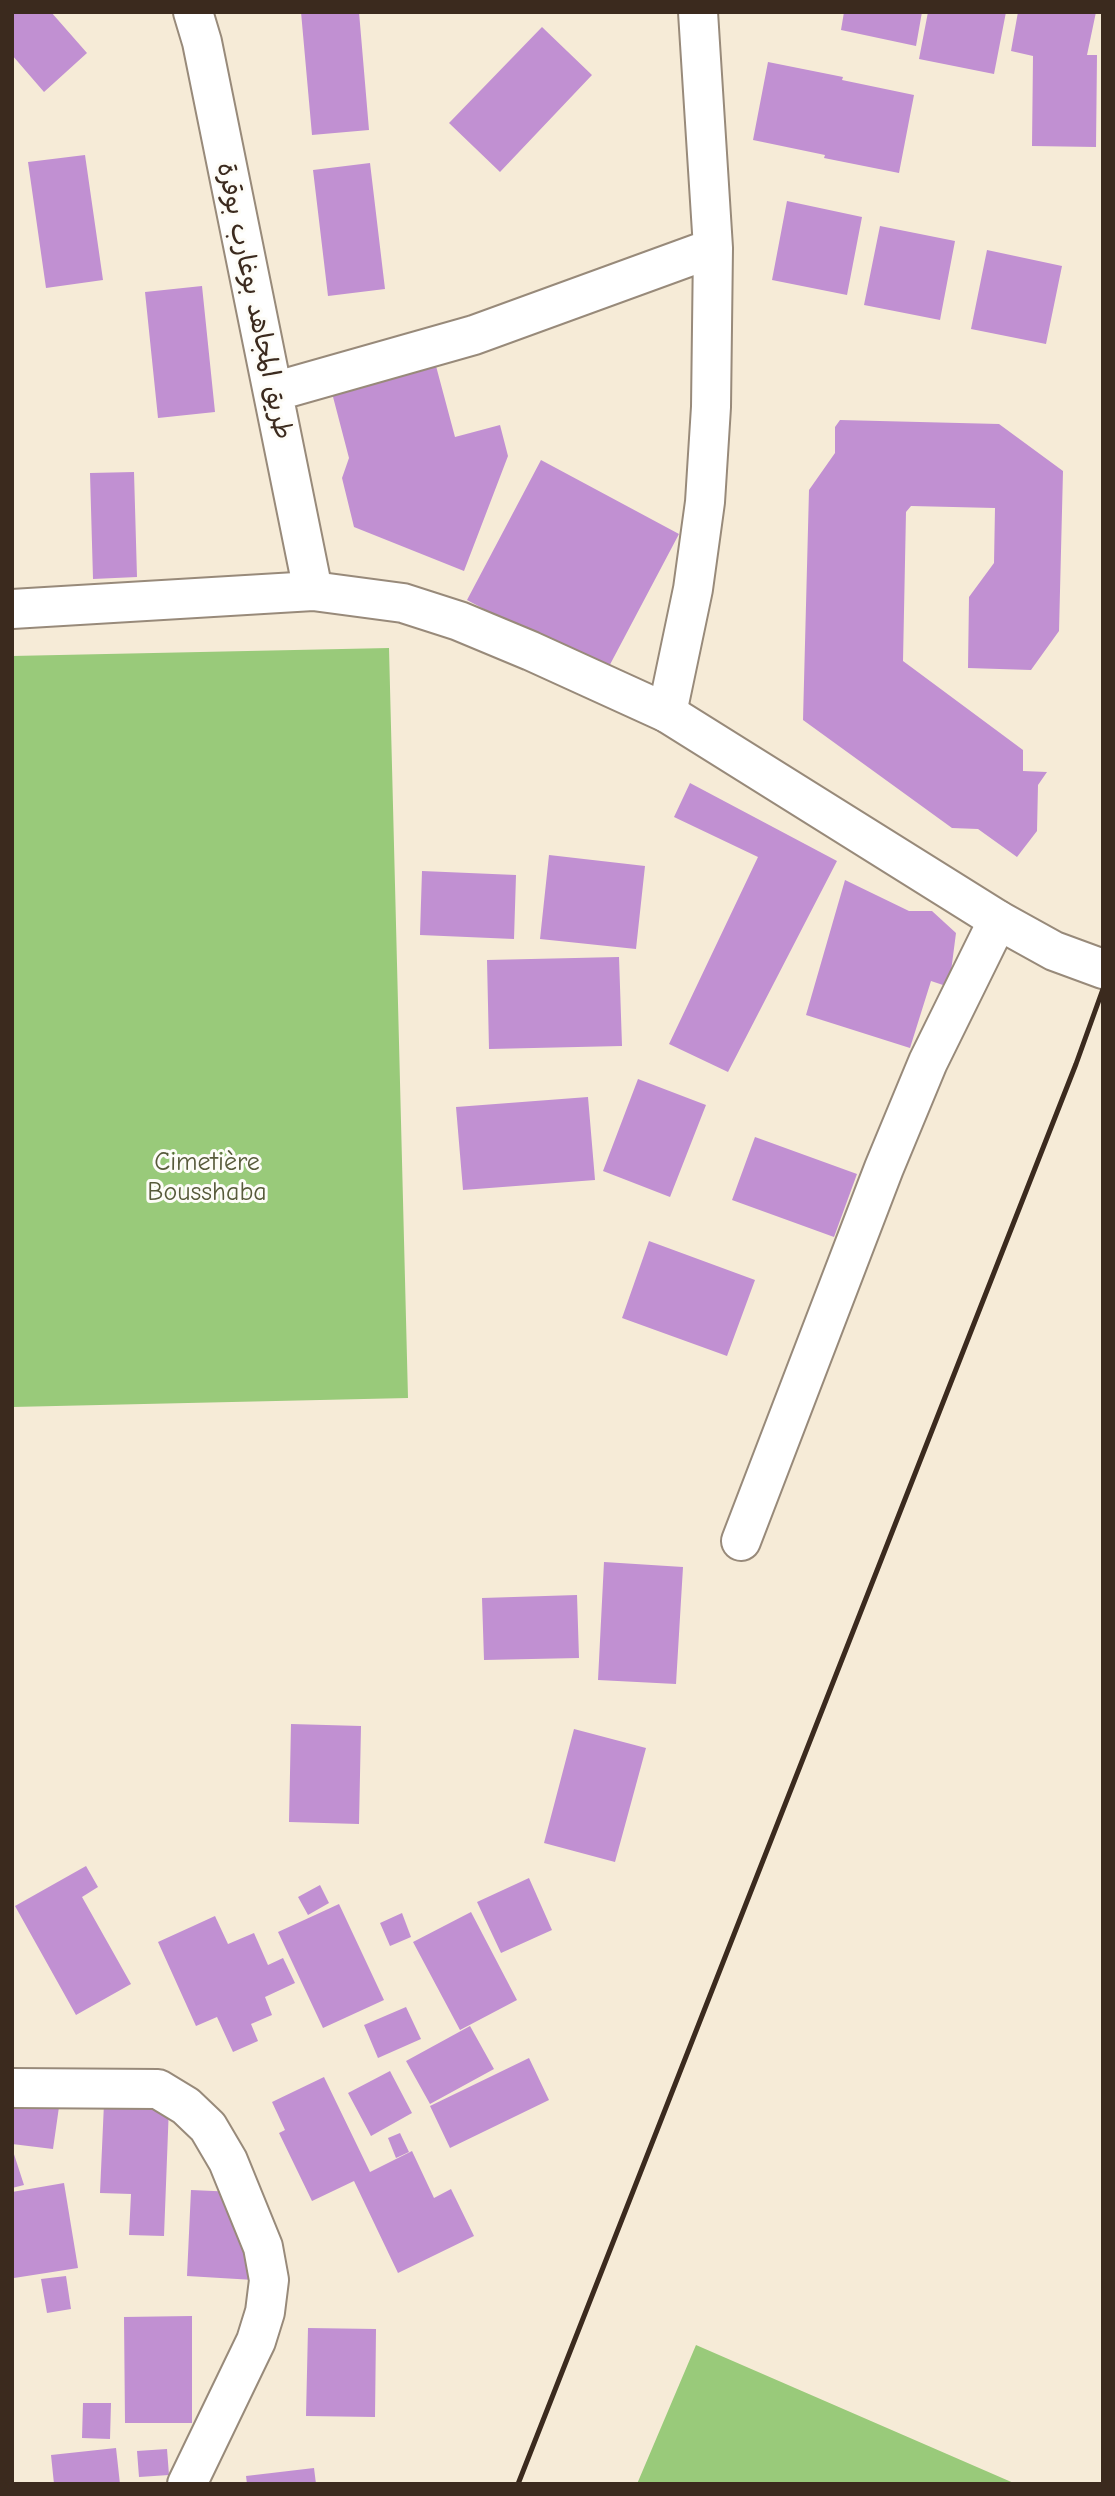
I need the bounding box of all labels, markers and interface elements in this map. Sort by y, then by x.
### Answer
street label: طريق المجاهد بوغارب بوقرة [209,160,299,442]
park label: Cimetière Bousshaba [147,1147,267,1208]

